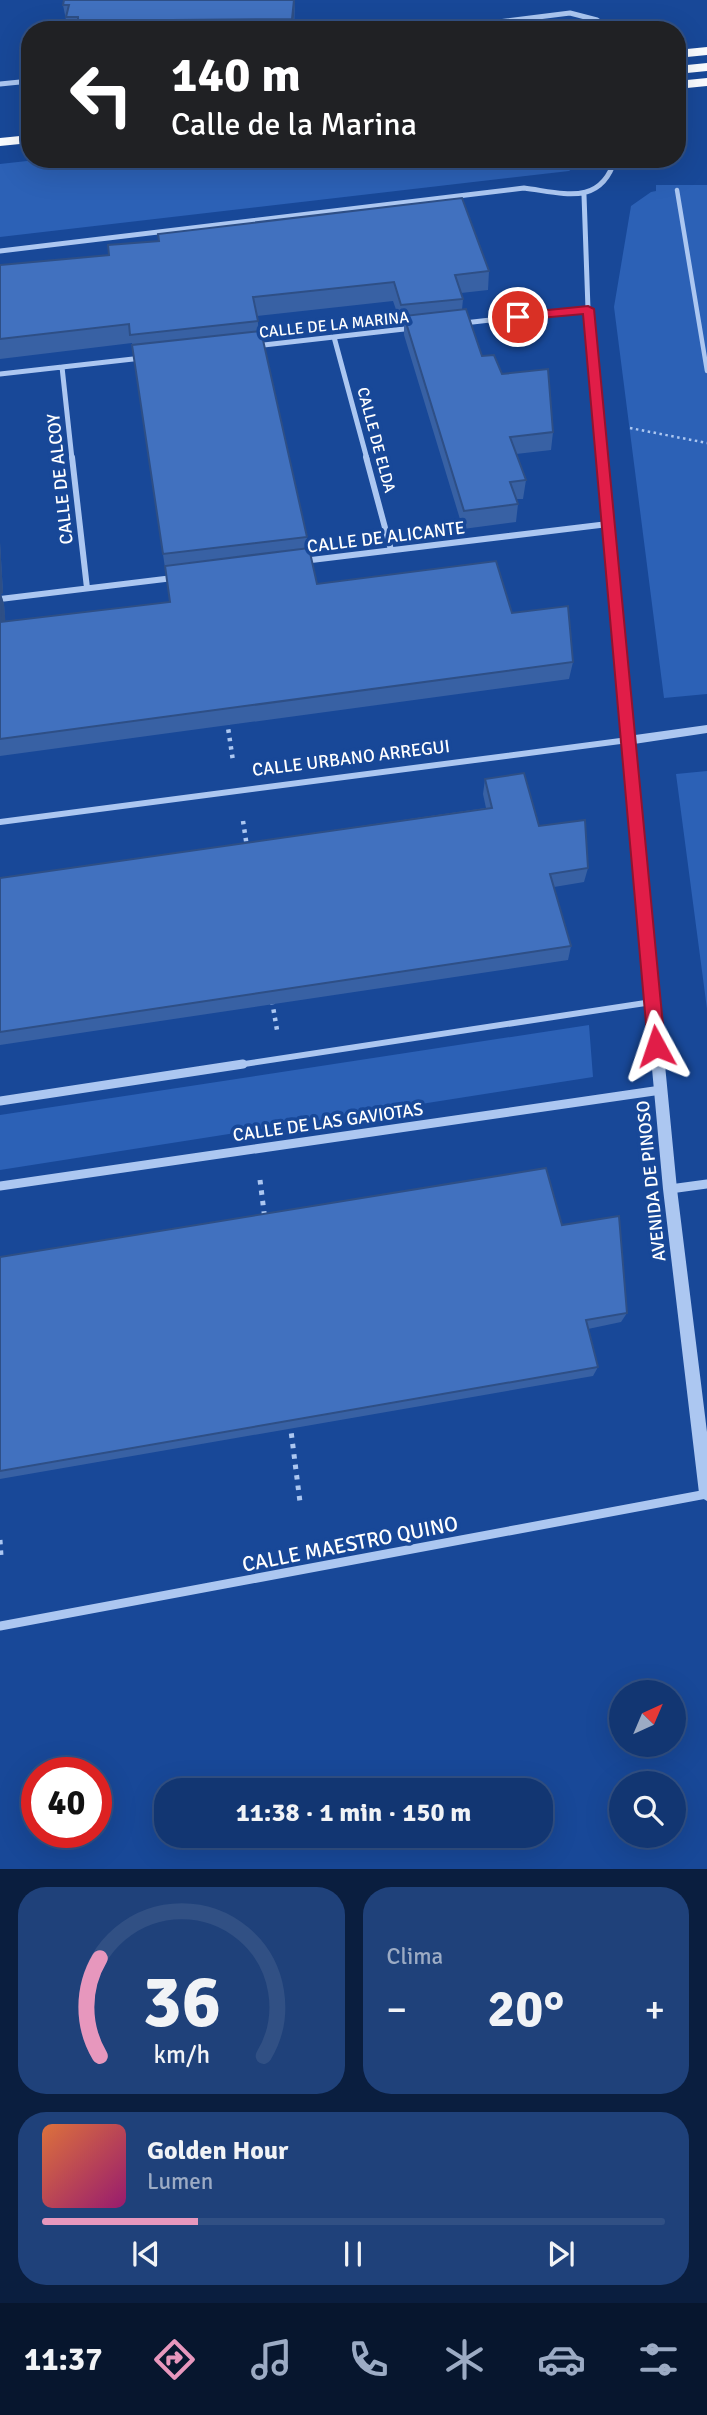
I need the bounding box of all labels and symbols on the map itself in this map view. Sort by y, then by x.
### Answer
pin [488,287,548,347]
street label: CALLE DE LA MARINA [258,307,410,343]
street label: CALLE DE ELDA [352,385,400,495]
street label: CALLE DE ALCOY [42,412,78,546]
street label: CALLE DE ALICANTE [306,516,466,558]
street label: CALLE URBANO ARREGUI [251,735,451,781]
position arrow [619,1009,693,1083]
street label: CALLE DE LAS GAVIOTAS [231,1098,425,1146]
street label: AVENIDA DE PINOSO [632,1099,670,1263]
street label: CALLE MAESTRO QUINO [240,1510,460,1578]
north arrow [609,1680,686,1757]
speed limit sign: 40 [21,1757,112,1848]

